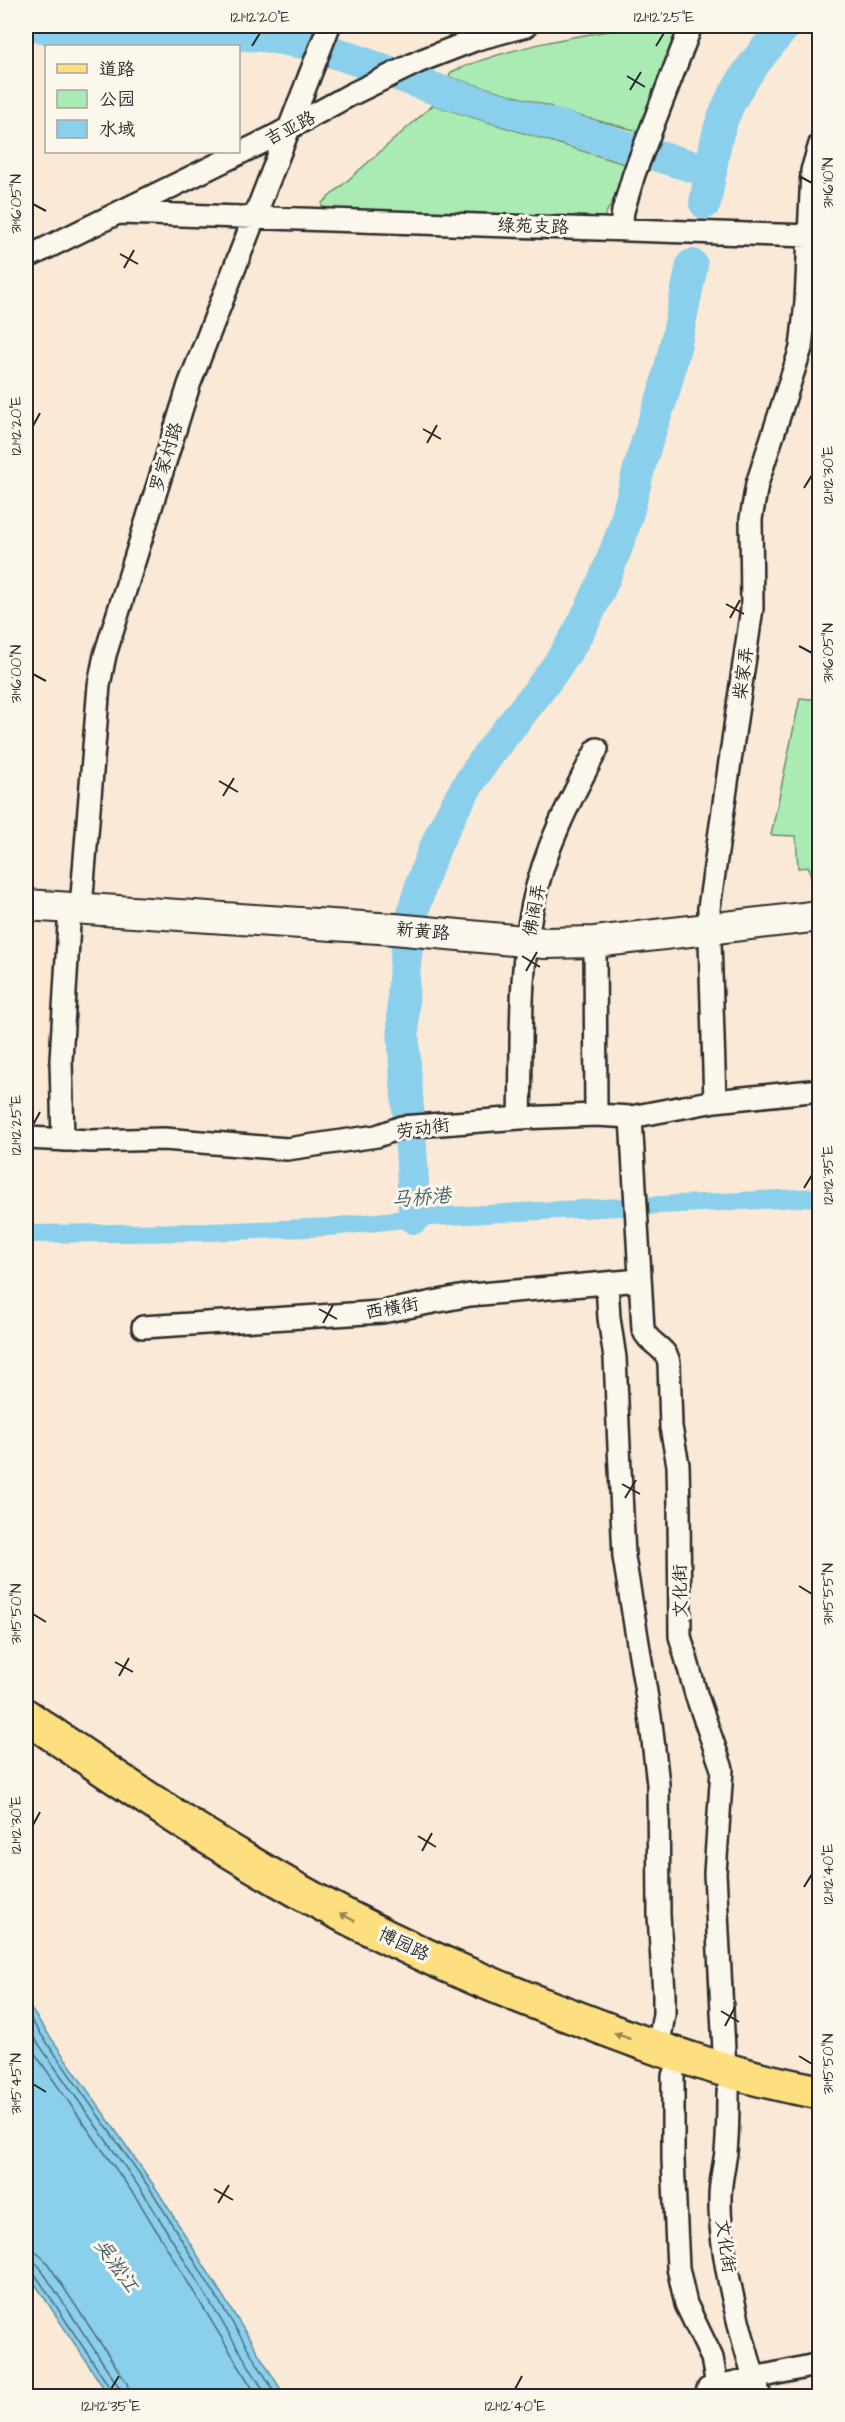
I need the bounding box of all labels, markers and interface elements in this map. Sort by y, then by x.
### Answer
text: 121°12'20"E [230,7,290,28]
text: 121°12'25"E [634,7,694,28]
legend [45,45,240,153]
text: 道路 [99,57,135,82]
text: 公园 [99,87,135,112]
street label: 吉亚路 [260,105,320,152]
text: 水域 [99,117,135,142]
text: 31°16'10"N [818,158,839,208]
text: 31°16'05"N [6,174,27,234]
street label: 绿苑支路 [497,213,569,240]
text: 121°12'20"E [6,396,27,456]
street label: 罗家村路 [144,419,189,495]
text: 121°12'30"E [818,446,839,504]
text: 31°16'05"N [818,623,839,683]
text: 31°16'00"N [6,645,27,703]
street label: 柴家弄 [727,645,760,702]
street label: 佛阁弄 [517,881,552,939]
street label: 新黄路 [395,917,451,946]
text: 121°12'25"E [6,1095,27,1155]
street label: 劳动街 [395,1112,452,1145]
text: 121°12'35"E [818,1145,839,1205]
water label: 马桥港 [390,1181,454,1215]
street label: 西横街 [363,1291,421,1325]
text: 31°15'55"N [818,1563,839,1625]
street label: 文化街 [668,1564,693,1618]
text: 31°15'50"N [6,1584,27,1644]
text: 121°12'30"E [6,1796,27,1854]
text: 121°12'40"E [818,1844,839,1904]
one-way arrow [338,1912,355,1922]
street label: 博园路 [374,1922,434,1967]
one-way arrow [613,2031,631,2040]
text: 31°15'50"N [818,2034,839,2094]
text: 31°15'45"N [6,2053,27,2115]
street label: 文化街 [709,2218,742,2275]
water label: 吴淞江 [88,2233,145,2299]
text: 121°12'35"E [81,2396,141,2417]
text: 121°12'40"E [485,2396,545,2417]

